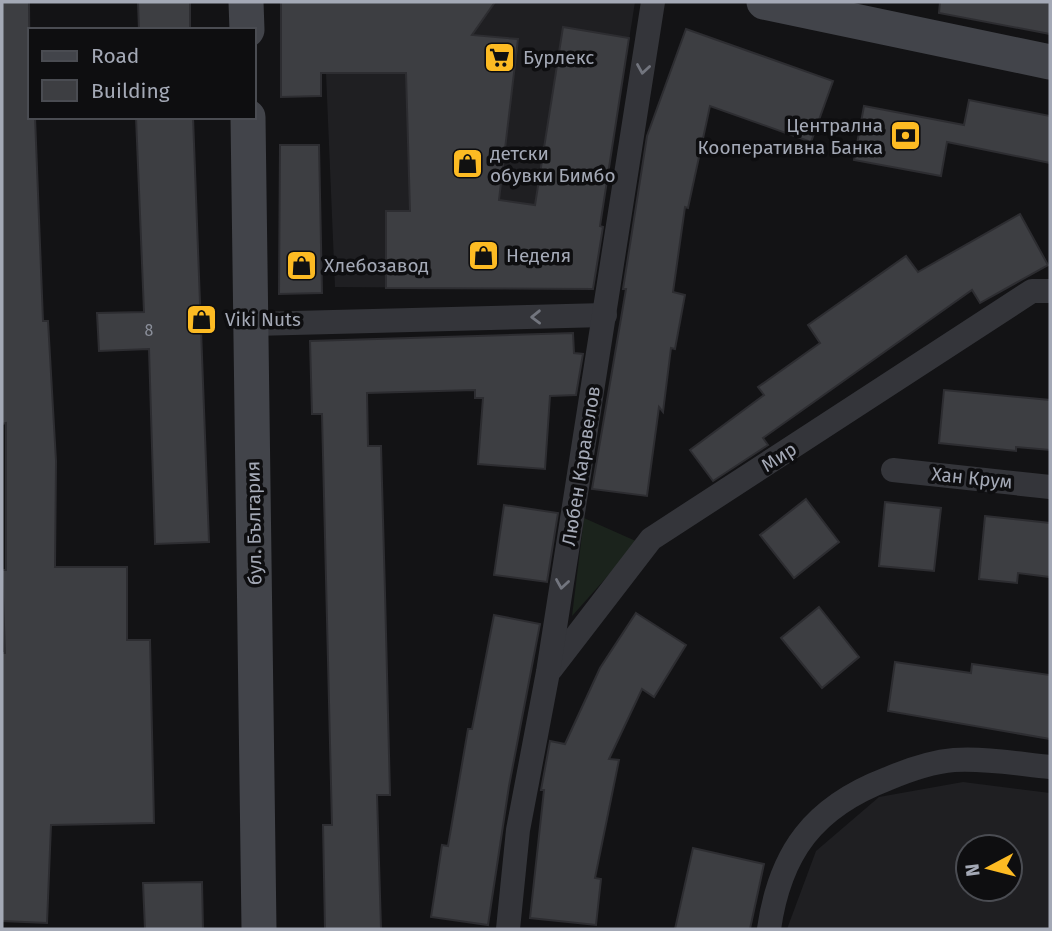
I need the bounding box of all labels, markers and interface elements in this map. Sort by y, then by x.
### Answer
legend [28,28,256,119]
supermarket icon: Бурлекс [483,40,517,74]
text: Road [91,43,139,69]
place label: Бурлекс [523,46,594,69]
one-way arrow [636,63,651,75]
text: Building [91,78,170,104]
place label: Централна Кооперативна Банка [697,114,883,159]
bank icon: Централна Кооперативна Банка [889,119,923,153]
place label: детски обувки Бимбо [490,142,616,187]
shop icon: детски обувки Бимбо [450,147,484,181]
shop icon: Неделя [466,238,500,272]
place label: Неделя [506,244,571,267]
shop icon: Хлебозавод [284,248,318,282]
place label: Хлебозавод [324,254,429,277]
shop icon: Viki Nuts [185,302,219,336]
place label: Viki Nuts [225,308,301,331]
one-way arrow [531,309,542,324]
house number: 8 [145,321,154,340]
street label: Любен Каравелов [557,384,605,548]
street label: Мир [757,437,801,477]
street label: бул. България [241,461,267,585]
street label: Хан Крум [930,462,1014,494]
one-way arrow [555,578,570,590]
north arrow [954,833,1024,903]
text: N [960,862,985,878]

